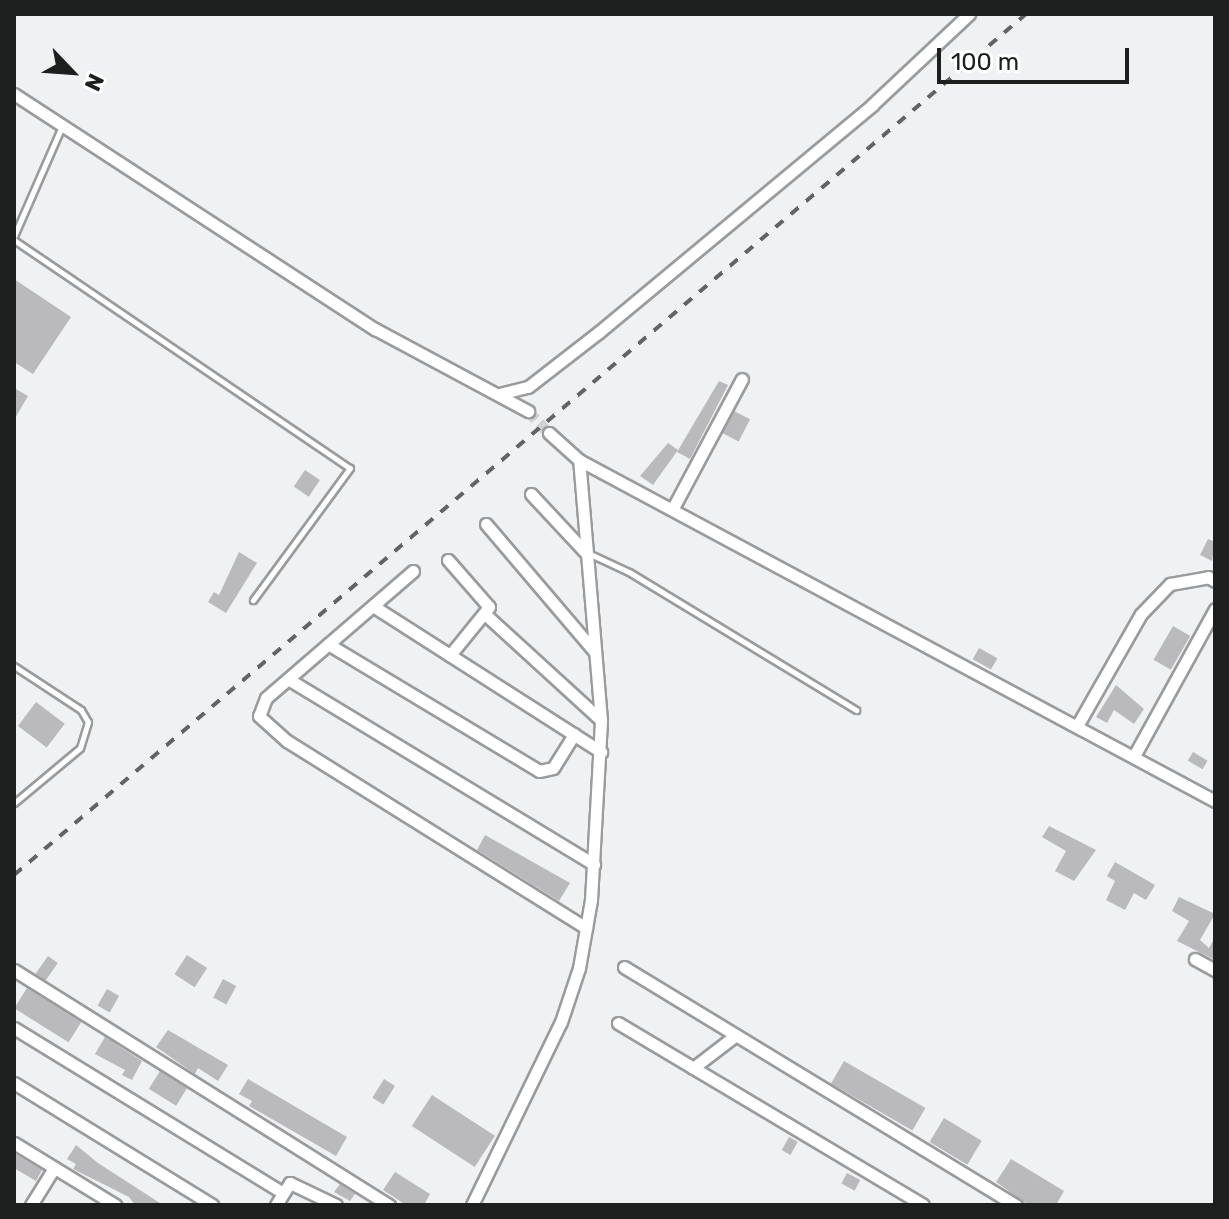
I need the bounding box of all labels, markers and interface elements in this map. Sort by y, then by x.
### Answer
north arrow [32,32,112,112]
scale bar [941,32,1133,82]
text: 100 m [951,48,1019,76]
text: N [79,69,110,95]

